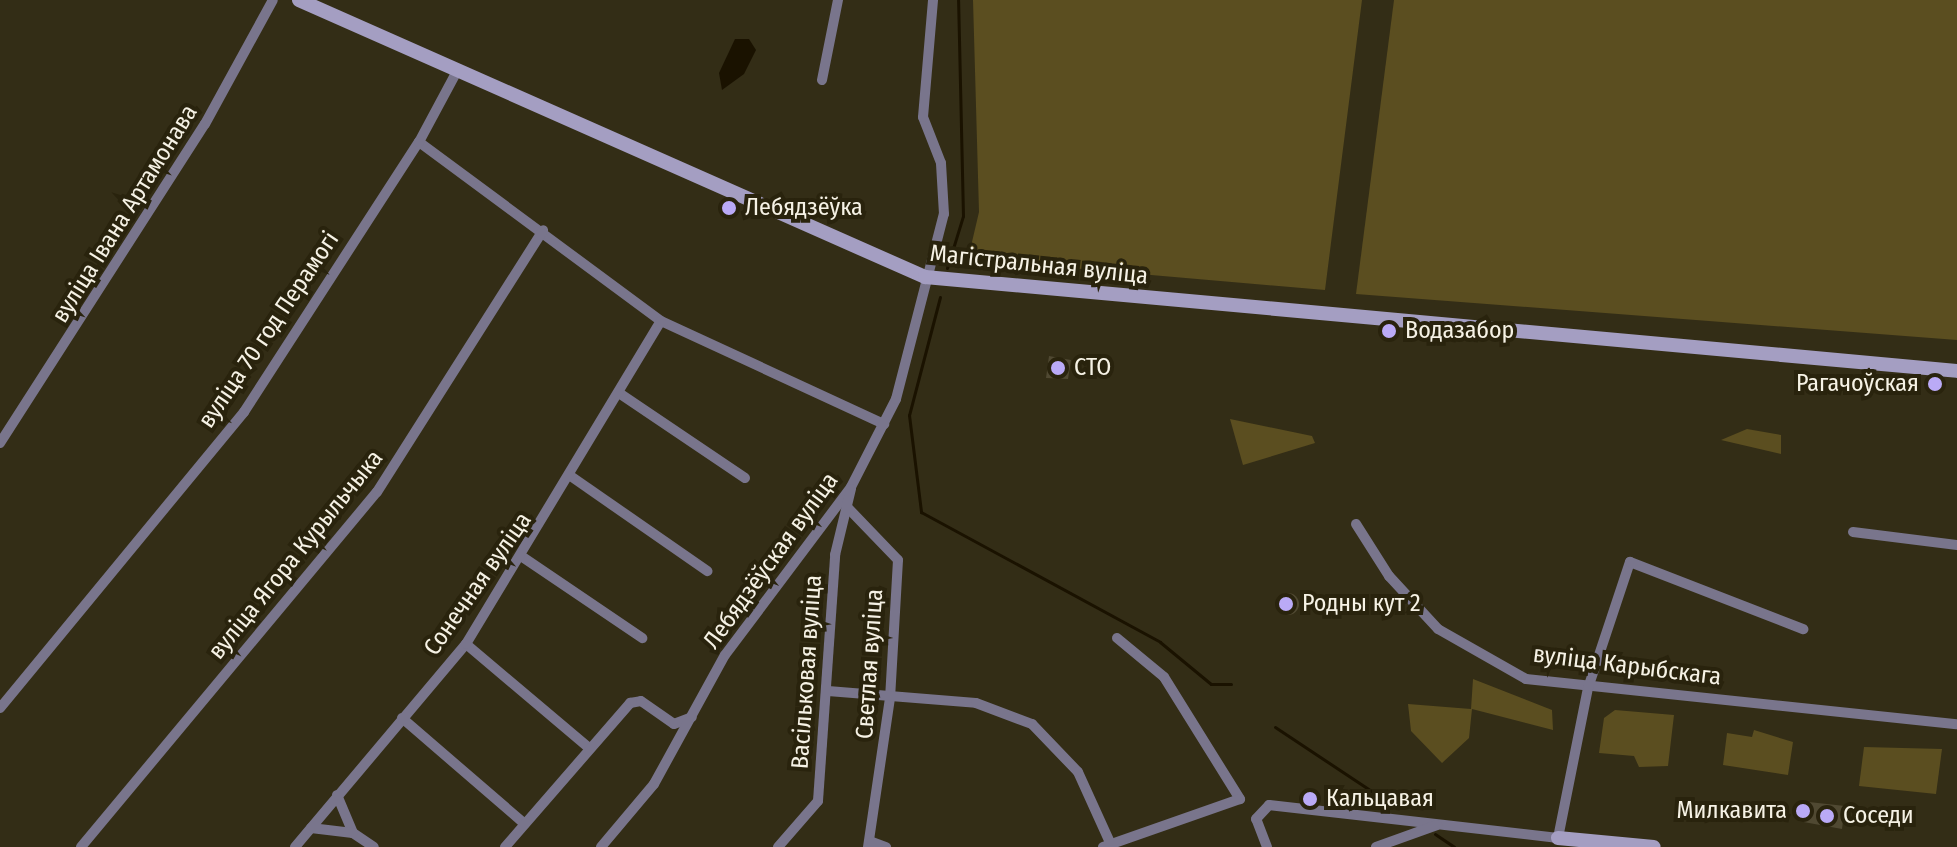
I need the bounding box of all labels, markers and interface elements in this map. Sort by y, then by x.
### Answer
street label: вуліца Івана Артамонава [46,100,204,328]
place label: Лебядзёўка [745,194,863,222]
marker: Лебядзёўка [720,199,738,217]
street label: вуліца 70 год Перамогі [193,227,345,433]
street label: Магістральная вуліца [929,239,1149,291]
place label: Водазабор [1405,317,1514,345]
marker: Водазабор [1380,322,1398,340]
place label: СТО [1074,354,1111,382]
marker: СТО [1049,359,1067,377]
place label: Рагачоўская [1796,370,1919,398]
marker: Рагачоўская [1926,375,1944,393]
street label: вуліца Ягора Курыльчыка [203,445,389,665]
street label: Лебядзёўская вуліца [697,467,845,655]
street label: Сонечная вуліца [418,507,538,661]
street label: Васільковая вуліца [786,574,828,770]
street label: Светлая вуліца [850,588,890,740]
place label: Родны кут 2 [1302,590,1421,618]
marker: Родны кут 2 [1277,595,1295,613]
street label: вуліца Карыбскага [1531,640,1723,692]
place label: Кальцавая [1326,785,1434,813]
marker: Кальцавая [1301,790,1319,808]
place label: Милкавита [1676,797,1787,825]
marker: Милкавита [1794,802,1812,820]
place label: Соседи [1843,802,1914,830]
marker: Соседи [1818,807,1836,825]

